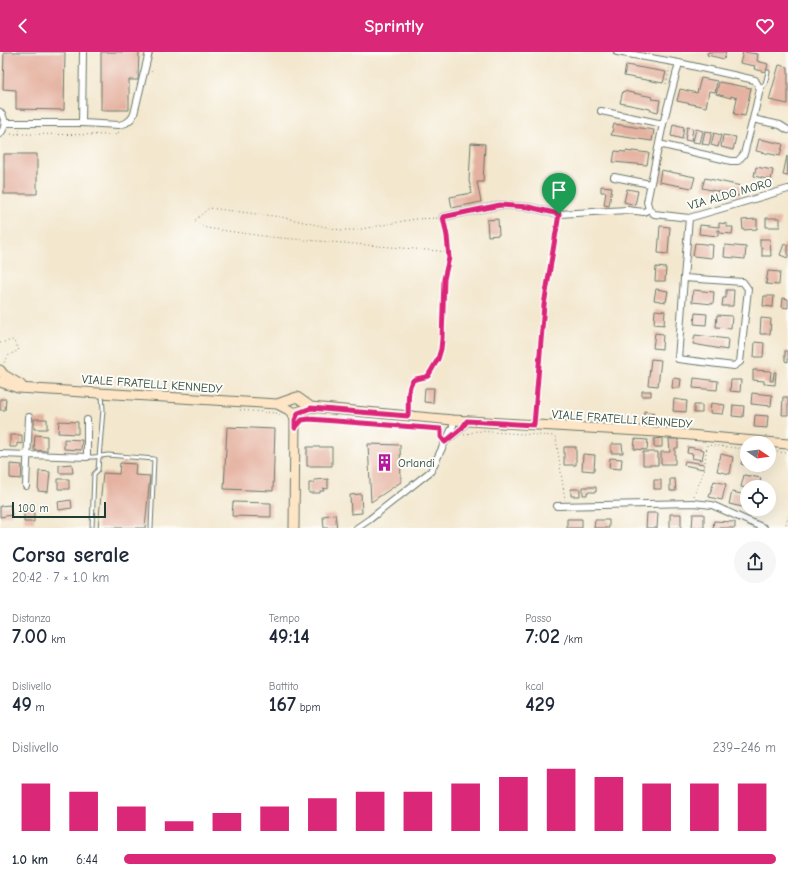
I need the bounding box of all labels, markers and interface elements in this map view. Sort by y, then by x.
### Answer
icon: back [12,15,34,37]
icon: heart [754,15,776,37]
text: Sprintly [364,16,424,37]
pin [542,173,576,214]
street label: VIA ALDO MORO [686,175,774,213]
icon: arrive [548,179,570,201]
street label: VIALE FRATELLI KENNEDY [81,372,224,396]
street label: VIALE FRATELLI KENNEDY [551,407,694,431]
north arrow [740,436,776,472]
map controls [740,436,776,516]
building icon: Orlandi [375,453,395,473]
place label: Orlandi [398,456,435,470]
button: locate [740,480,776,516]
scale bar [12,500,106,519]
text: 100 m [18,502,49,515]
button: share [734,541,776,583]
text: Corsa serale [12,542,129,568]
text: 20:42 · 7 × 1.0 km [12,570,109,585]
text: Distanza [12,612,51,625]
text: Tempo [269,612,300,625]
text: Passo [525,612,552,625]
text: 7.00 [12,625,48,648]
text: 49:14 [269,625,310,648]
text: 7:02 [525,625,560,648]
text: km [48,633,66,646]
text: /km [560,633,583,646]
text: Dislivello [12,680,51,693]
text: Battito [269,680,299,693]
text: kcal [525,680,544,693]
text: 49 [12,693,32,716]
text: 167 [269,693,296,716]
text: 429 [525,693,555,716]
text: m [32,701,45,714]
text: bpm [296,701,320,714]
text: Dislivello [12,740,59,755]
text: 239–246 m [713,740,776,755]
text: 1.0 km [12,852,48,867]
text: 6:44 [76,852,98,867]

